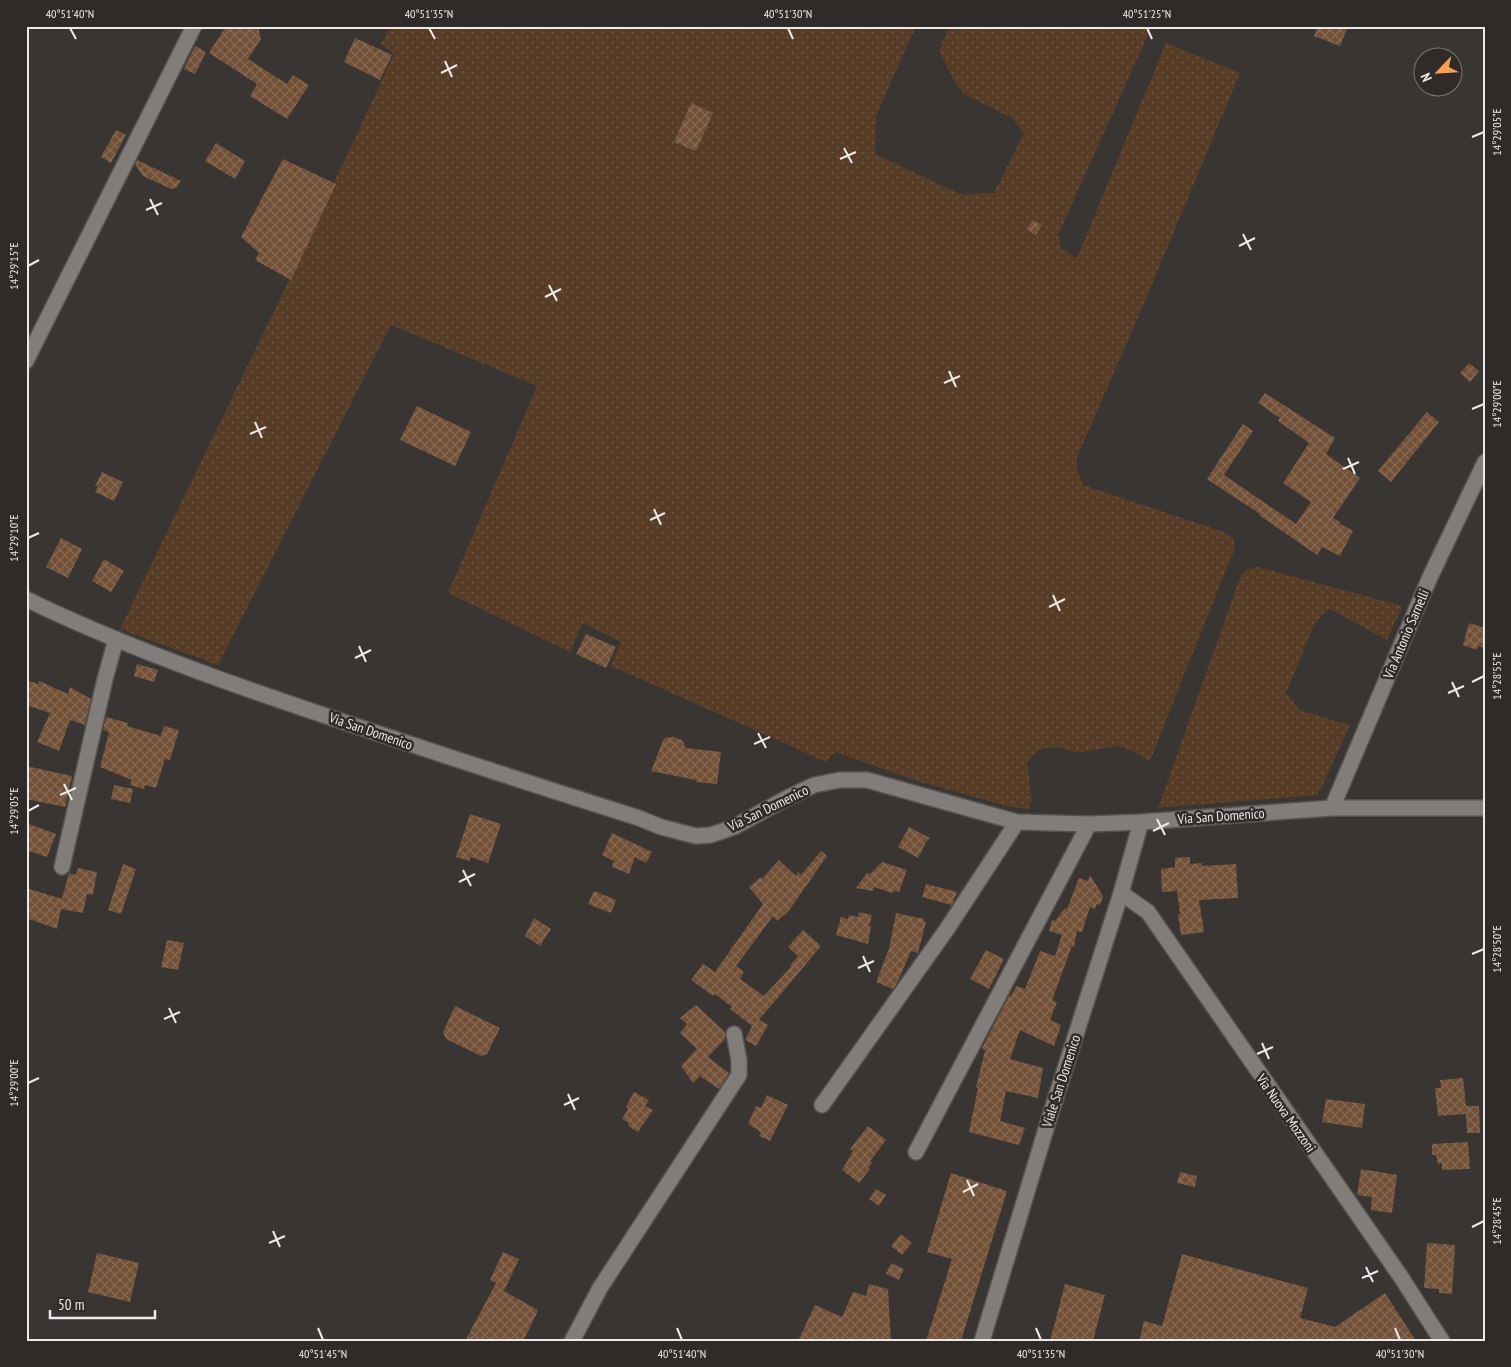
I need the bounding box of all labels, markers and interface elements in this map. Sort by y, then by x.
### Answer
text: 40°51'40"N [46,6,94,21]
text: 40°51'35"N [405,6,453,21]
text: 40°51'30"N [764,6,812,21]
text: 40°51'25"N [1123,6,1171,21]
north arrow [1414,48,1464,98]
text: N [1416,70,1436,85]
text: 14°29'05"E [1489,108,1504,156]
text: 14°29'15"E [6,242,21,290]
text: 14°29'00"E [1489,380,1504,428]
text: 14°29'10"E [6,514,21,562]
street label: Via Antonio Sarnelli [1379,587,1433,682]
text: 14°28'55"E [1489,652,1504,700]
street label: Via San Domenico [326,708,415,754]
street label: Via San Domenico [724,781,811,836]
text: 14°29'05"E [6,787,21,835]
street label: Via San Domenico [1176,804,1265,828]
text: 14°28'50"E [1489,925,1504,973]
street label: Viale San Domenico [1037,1033,1084,1130]
text: 14°29'00"E [6,1059,21,1107]
street label: Via Nuova Mozzoni [1252,1070,1320,1156]
text: 14°28'45"E [1489,1197,1504,1245]
scale bar [50,1287,155,1319]
text: 50 m [58,1295,84,1314]
text: 40°51'45"N [299,1346,347,1361]
text: 40°51'40"N [658,1346,706,1361]
text: 40°51'35"N [1017,1346,1065,1361]
text: 40°51'30"N [1376,1346,1424,1361]

